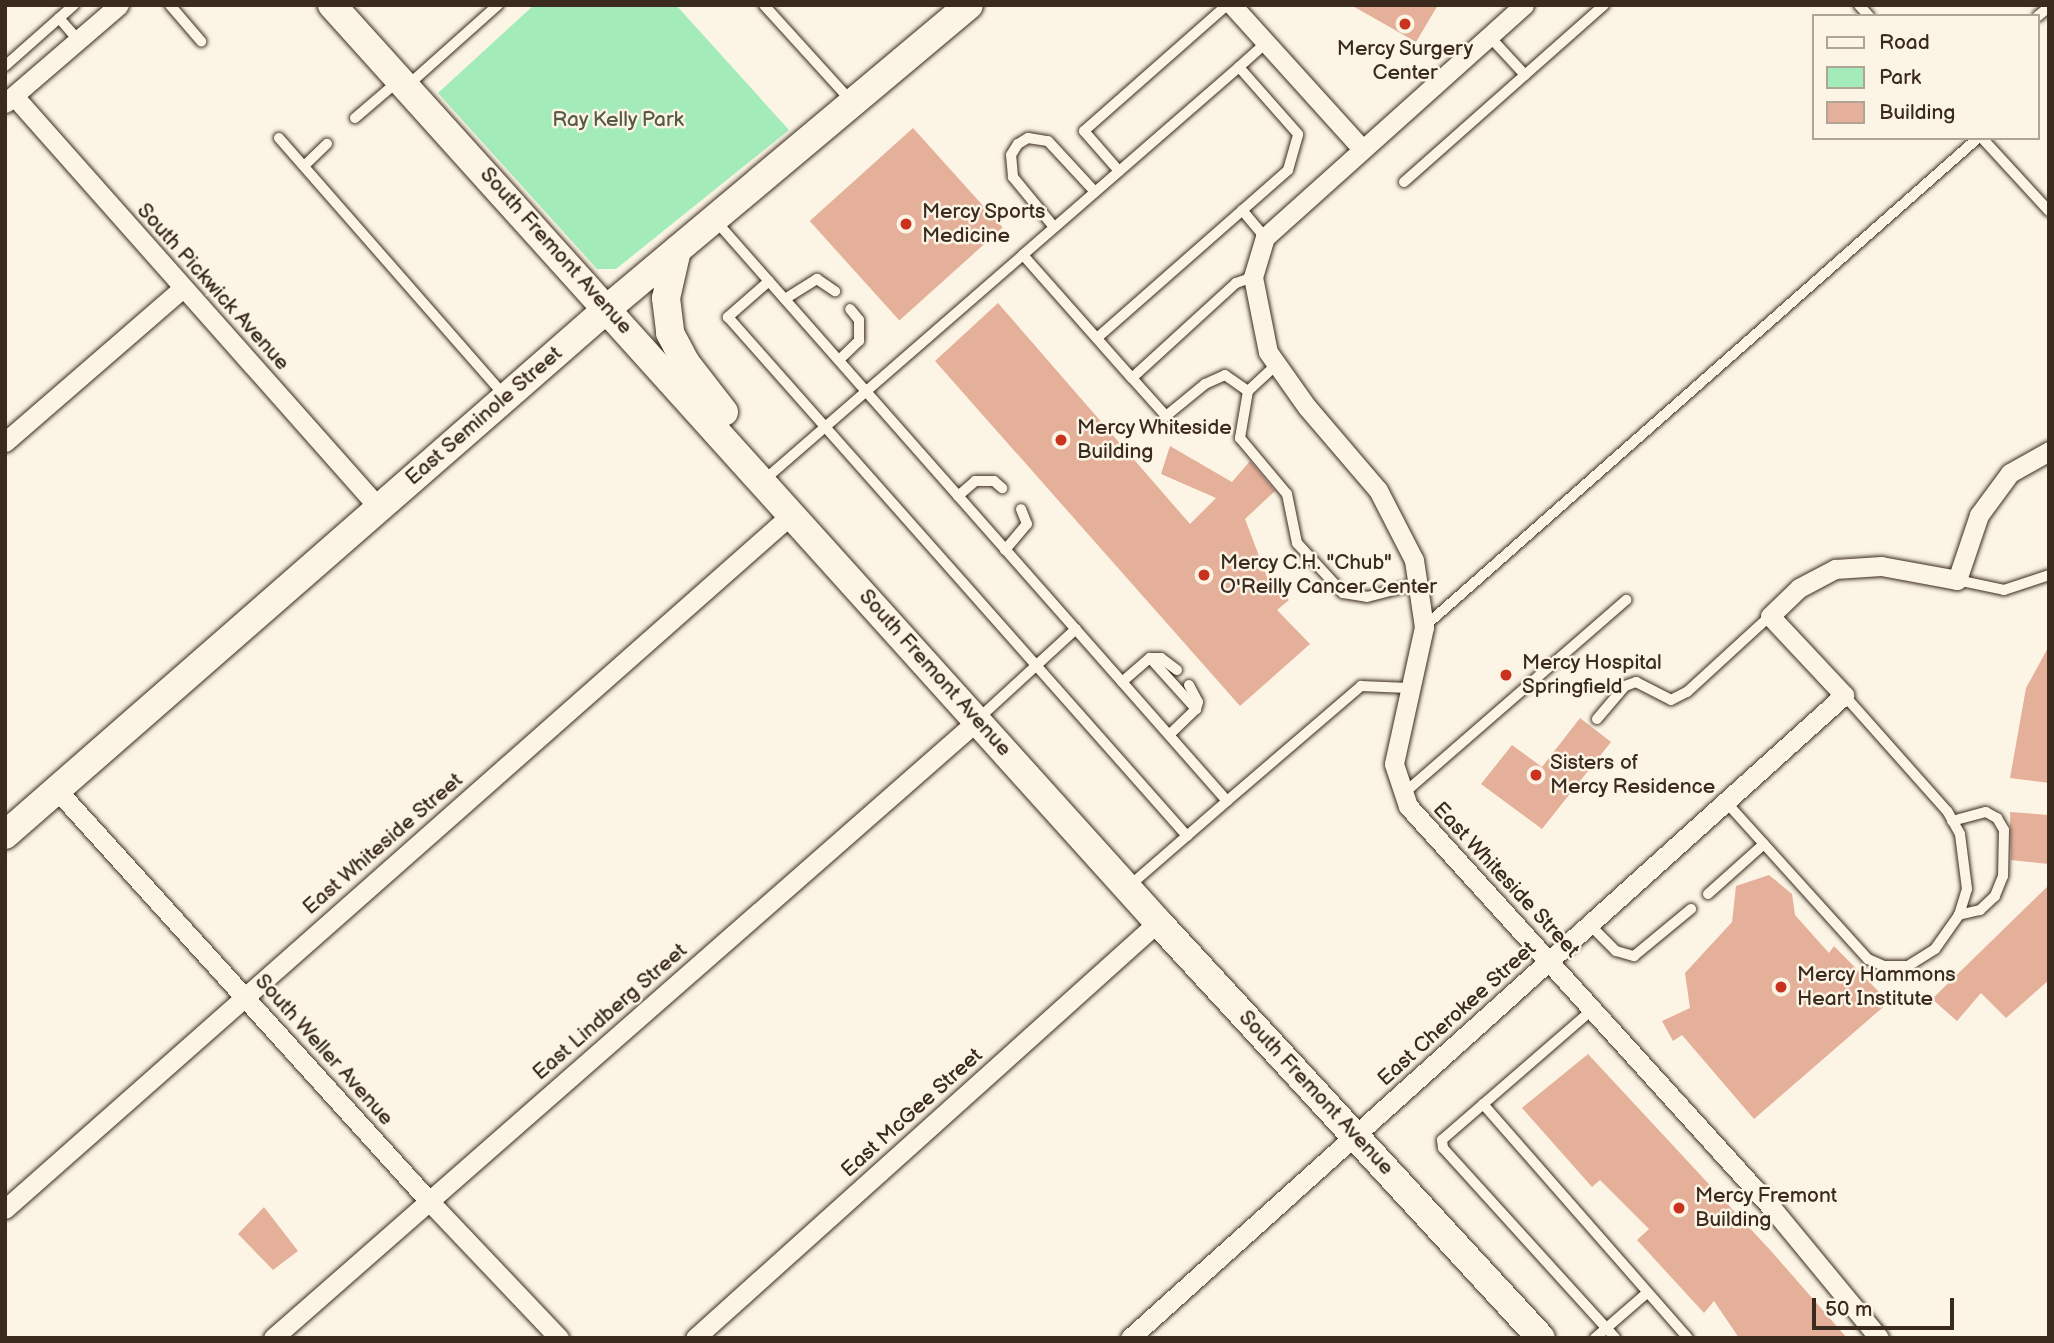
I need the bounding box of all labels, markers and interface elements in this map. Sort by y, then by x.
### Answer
marker: Mercy Surgery Center [1395,14,1415,34]
legend [1812,14,2040,140]
text: Road [1879,30,1930,55]
place label: Mercy Surgery Center [1336,36,1474,86]
text: Park [1879,65,1921,90]
text: Building [1879,100,1955,125]
park label: Ray Kelly Park [551,107,685,133]
street label: South Fremont Avenue [474,162,638,340]
street label: South Pickwick Avenue [131,198,295,376]
place label: Mercy Sports Medicine [922,199,1047,249]
marker: Mercy Sports Medicine [896,214,916,234]
street label: East Seminole Street [400,341,568,491]
place label: Mercy Whiteside Building [1077,415,1234,465]
marker: Mercy Whiteside Building [1051,430,1071,450]
place label: Mercy C.H. "Chub" O'Reilly Cancer Center [1220,550,1438,600]
marker: Mercy C.H. "Chub" O'Reilly Cancer Center [1194,565,1214,585]
street label: South Fremont Avenue [853,584,1017,762]
place label: Mercy Hospital Springfield [1522,650,1663,700]
marker: Mercy Hospital Springfield [1496,665,1516,685]
place label: Sisters of Mercy Residence [1550,750,1717,800]
street label: East Whiteside Street [298,767,468,921]
marker: Sisters of Mercy Residence [1528,767,1544,783]
street label: East Whiteside Street [1427,797,1585,963]
street label: East Cherokee Street [1373,936,1541,1092]
street label: East Lindberg Street [528,938,692,1086]
place label: Mercy Hammons Heart Institute [1797,962,1957,1012]
street label: South Weller Avenue [249,969,399,1131]
marker: Mercy Hammons Heart Institute [1771,977,1791,997]
street label: South Fremont Avenue [1233,1006,1399,1180]
street label: East McGee Street [836,1043,988,1183]
place label: Mercy Fremont Building [1695,1183,1839,1233]
marker: Mercy Fremont Building [1669,1198,1689,1218]
scale bar [1816,1284,1958,1328]
text: 50 m [1825,1297,1872,1322]

